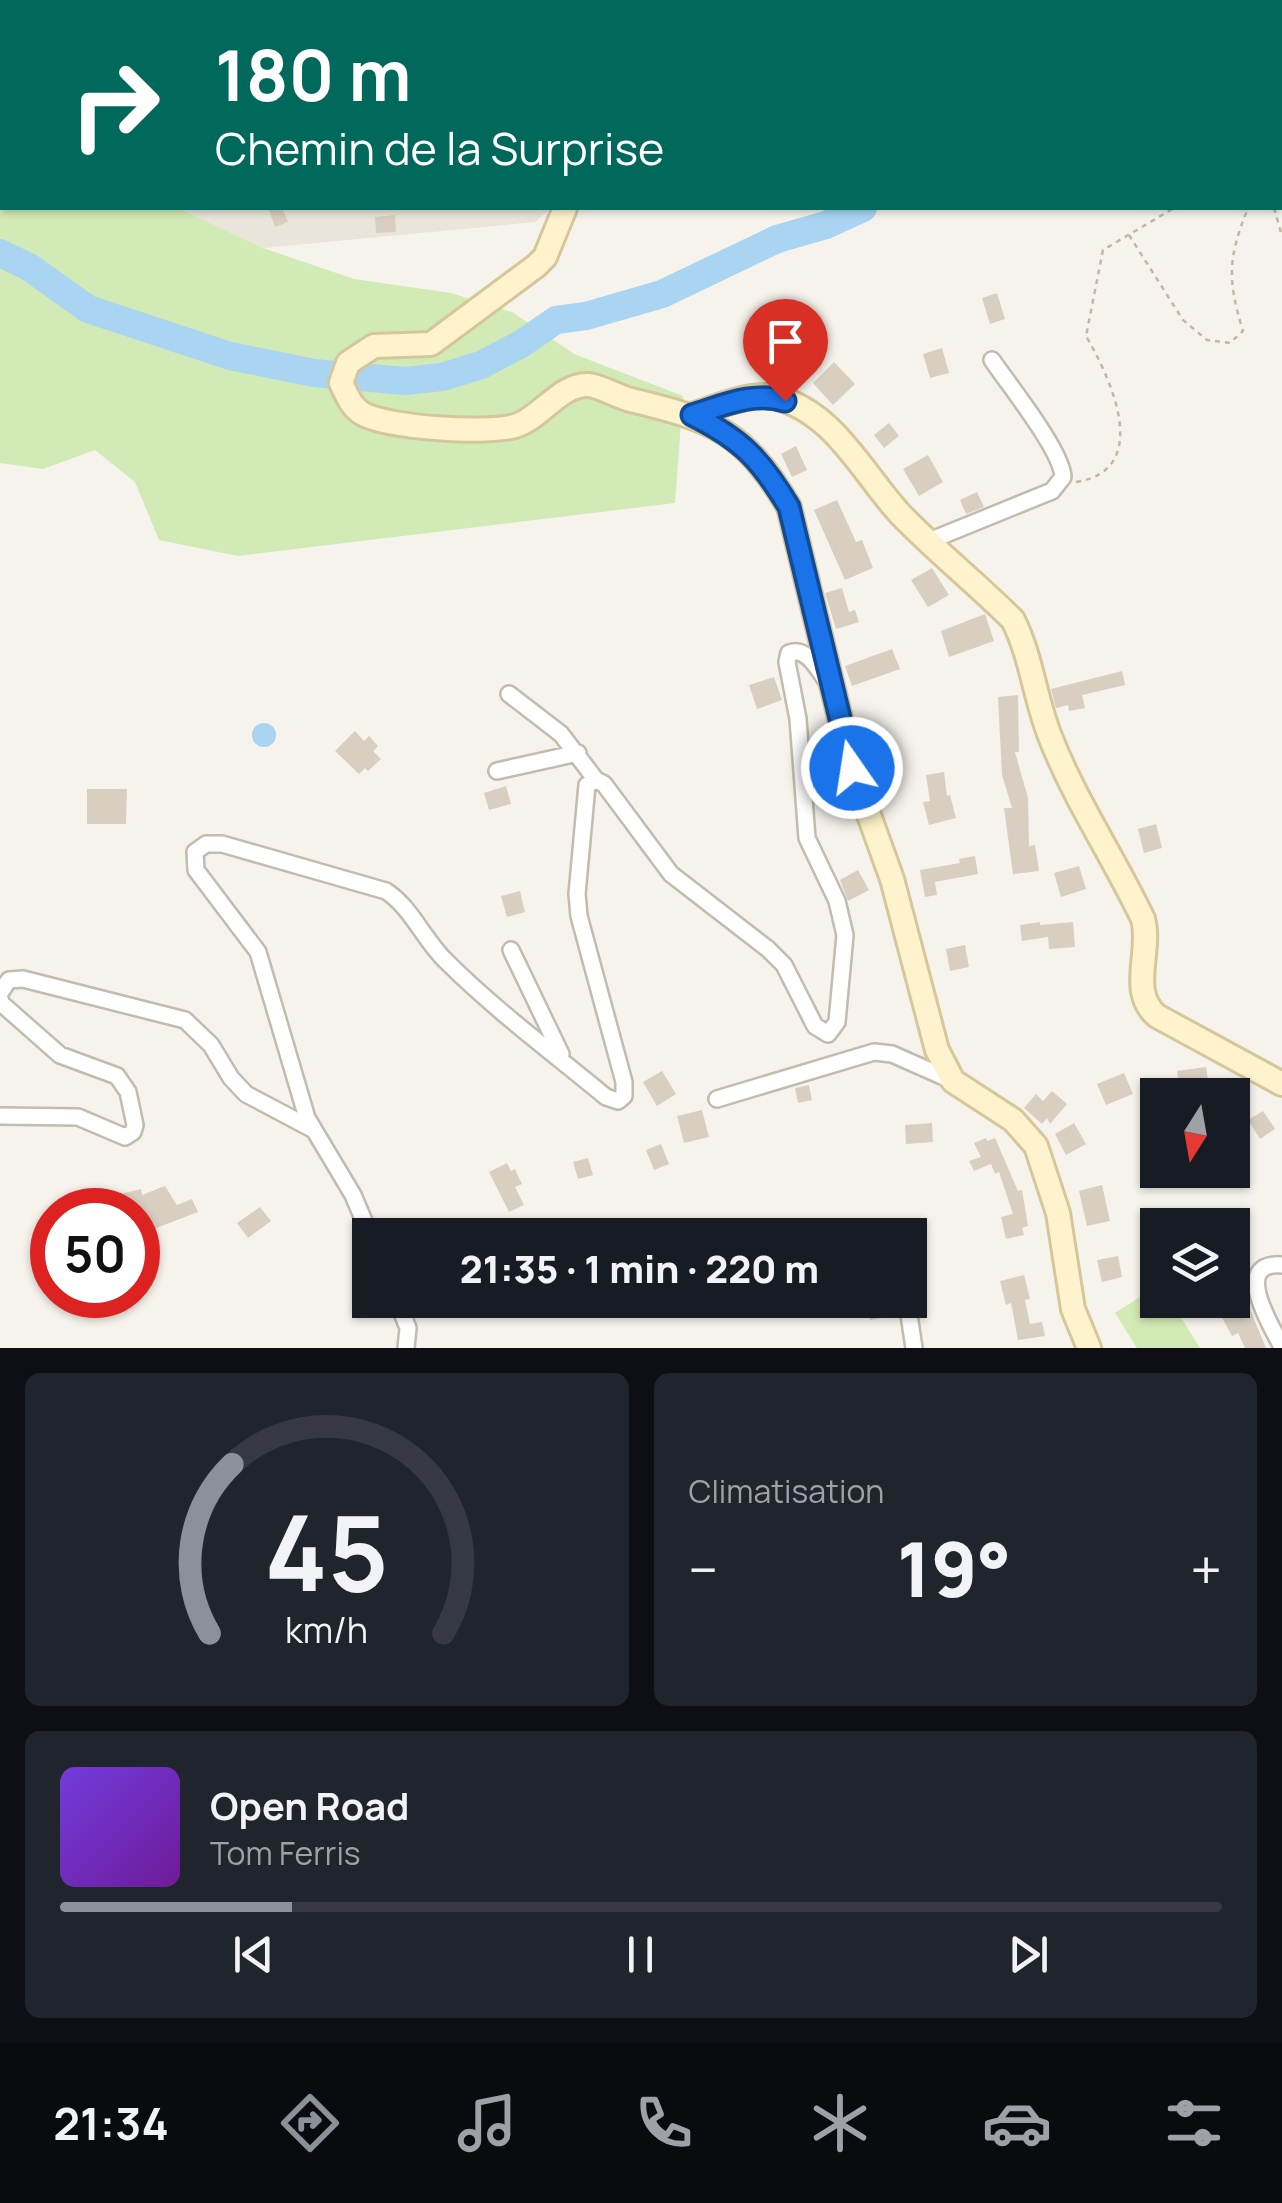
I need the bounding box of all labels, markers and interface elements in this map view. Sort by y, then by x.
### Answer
text: 180 m [215,26,412,122]
icon: right [50,40,180,170]
text: Chemin de la Surprise [215,117,664,179]
pin [743,299,828,402]
icon: arrive [758,314,813,369]
position arrow [800,716,904,820]
north arrow [1140,1078,1250,1188]
map controls [1140,1078,1250,1318]
speed limit sign: 50 [30,1188,160,1318]
button: layers [1140,1208,1250,1318]
text: 21:35 · 1 min · 220 m [460,1242,819,1294]
text: Climatisation [689,1469,884,1513]
text: 45 [265,1480,389,1622]
text: 19° [897,1517,1011,1620]
text: − [689,1531,718,1607]
text: + [1190,1531,1222,1607]
text: km/h [285,1605,368,1654]
text: Open Road [210,1779,409,1831]
text: Tom Ferris [210,1831,361,1875]
icon: previous [226,1927,281,1982]
icon: pause [613,1927,668,1982]
icon: next [1001,1927,1056,1982]
icon: directions [275,2088,345,2158]
icon: music [452,2088,522,2158]
icon: phone [629,2088,699,2158]
icon: climate [805,2088,875,2158]
icon: car [982,2088,1052,2158]
icon: filters [1159,2088,1229,2158]
text: 21:34 [53,2092,169,2154]

